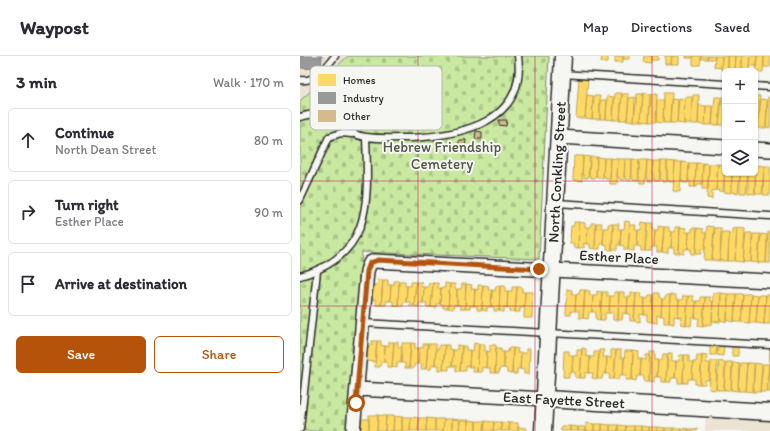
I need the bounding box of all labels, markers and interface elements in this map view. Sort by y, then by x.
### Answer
text: Waypost [20,16,89,39]
text: Map [583,19,609,36]
text: Directions [631,19,692,36]
text: Saved [714,19,750,36]
legend [310,66,442,130]
map controls [722,68,758,176]
button: + [722,68,758,104]
text: 3 min [16,72,57,92]
text: Homes [343,74,376,87]
text: Walk · 170 m [213,75,284,90]
text: Industry [343,92,385,105]
street label: North Conkling Street [544,100,570,243]
button: − [722,104,758,140]
text: Other [343,110,371,123]
text: Continue [55,124,114,142]
icon: ahead [17,129,39,151]
text: 80 m [254,133,283,148]
park label: Hebrew Friendship Cemetery [383,138,501,173]
button: layers [722,140,758,176]
text: North Dean Street [55,142,156,157]
text: Turn right [55,196,119,214]
icon: right [17,201,39,223]
text: 90 m [254,205,283,220]
text: Esther Place [55,214,124,229]
street label: Esther Place [579,246,659,268]
route end [530,260,548,278]
icon: arrive [17,273,39,295]
text: Arrive at destination [55,275,187,293]
button: Save [16,336,146,373]
button: Share [154,336,284,373]
street label: East Fayette Street [503,388,626,412]
route start [347,394,365,412]

